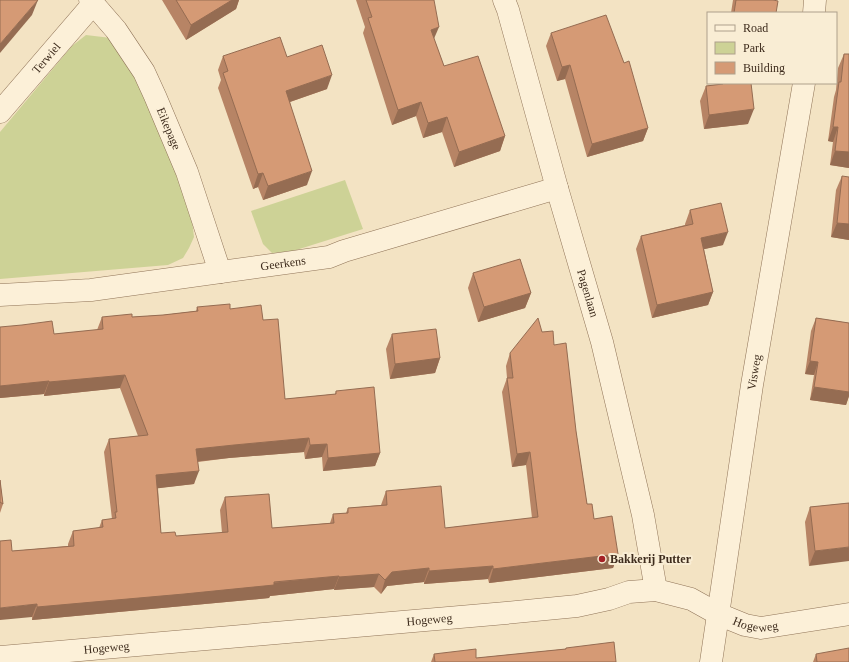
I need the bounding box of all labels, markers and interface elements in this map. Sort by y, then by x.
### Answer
legend [707,12,837,84]
text: Road [743,21,768,35]
street label: Terwiel [29,39,64,77]
text: Park [743,41,765,55]
text: Building [743,61,785,75]
street label: Eikepage [154,105,184,152]
street label: Geerkens [260,253,307,273]
street label: Pagenlaan [574,268,601,319]
street label: Visweg [744,353,764,391]
place label: Bakkerij Putter [610,552,692,566]
marker: Bakkerij Putter [597,554,607,564]
street label: Hogeweg [406,611,453,629]
street label: Hogeweg [731,614,779,635]
street label: Hogeweg [83,639,130,657]

